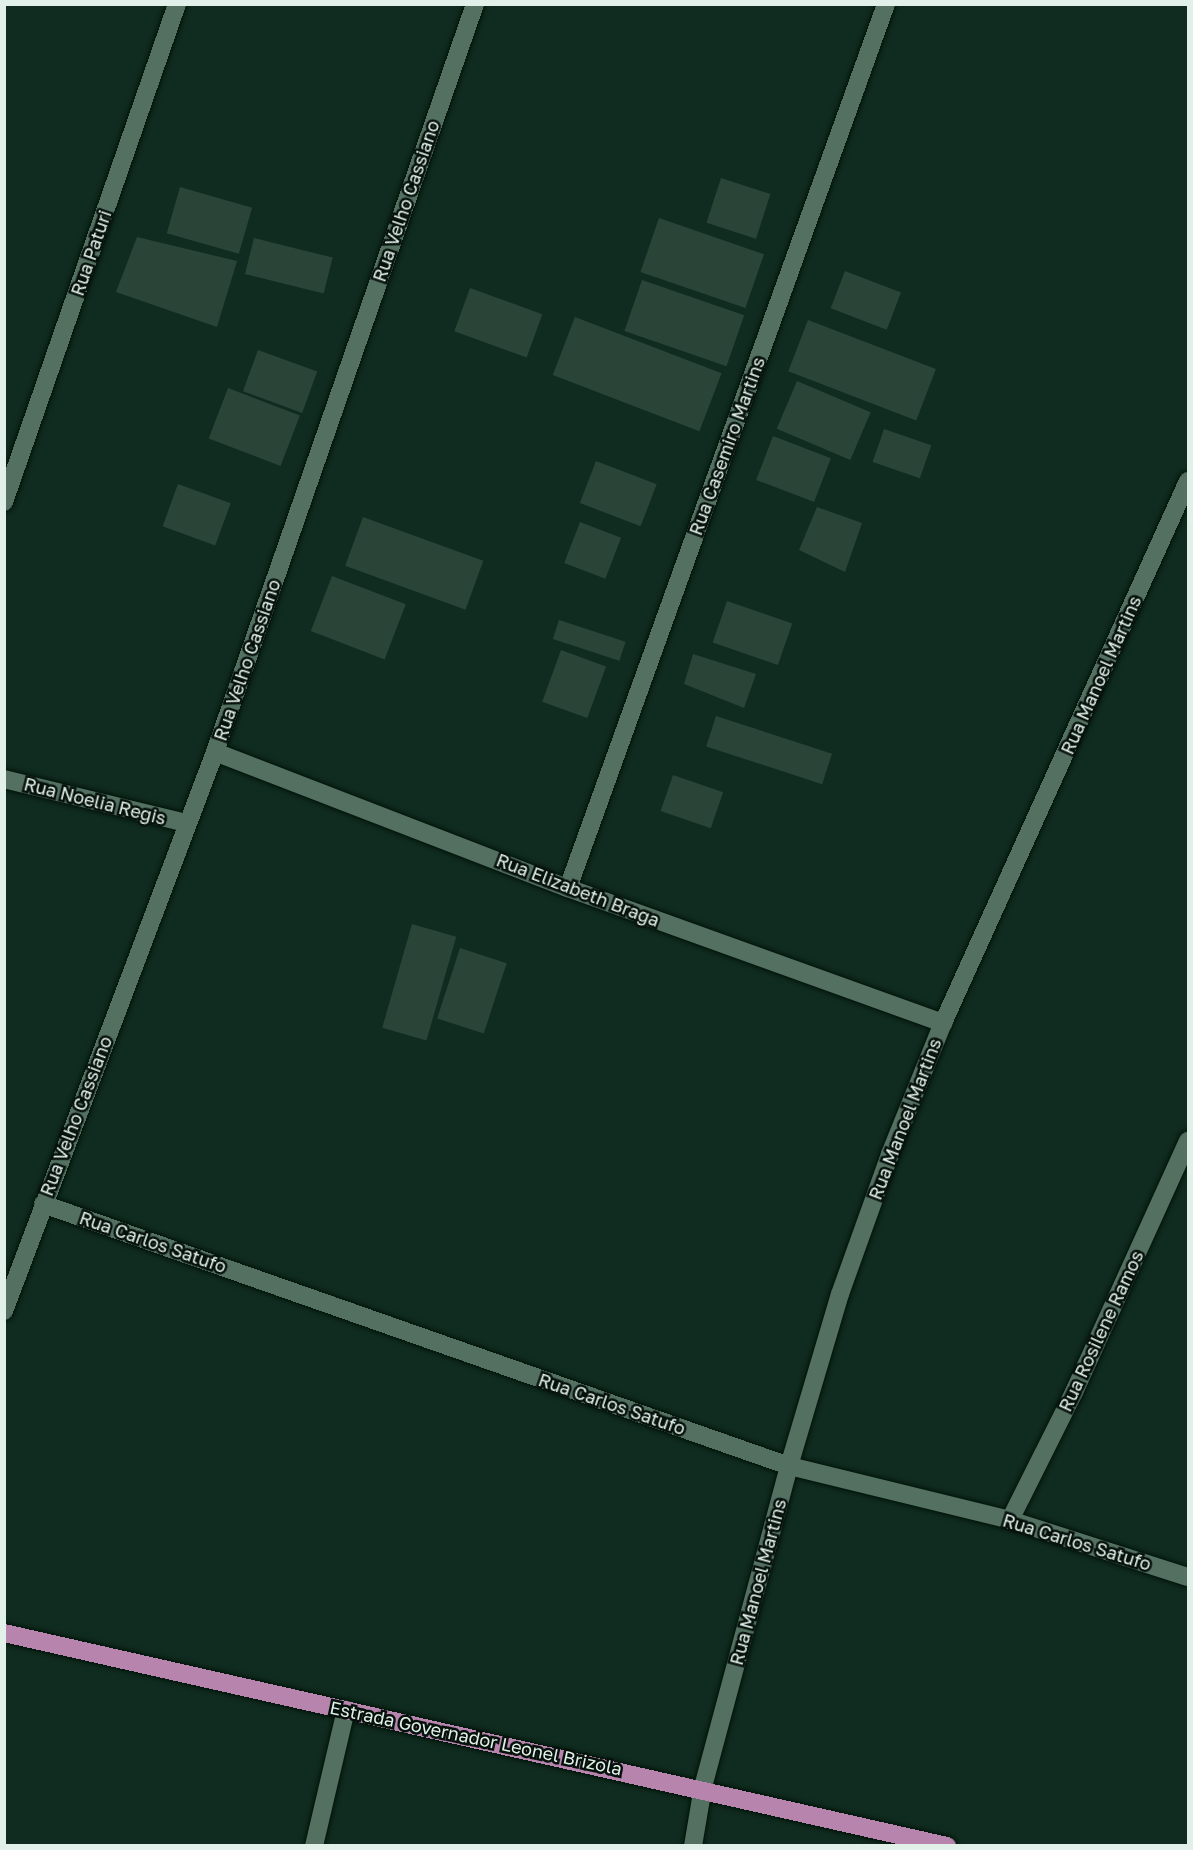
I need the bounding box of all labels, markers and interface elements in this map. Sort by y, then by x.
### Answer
street label: Rua Velho Cassiano [368,117,444,285]
street label: Rua Paturi [66,207,116,299]
street label: Rua Casemiro Martins [685,354,769,538]
street label: Rua Velho Cassiano [209,576,285,744]
street label: Rua Manoel Martins [1056,592,1146,758]
street label: Rua Noelia Regis [22,773,168,829]
street label: Rua Elizabeth Braga [493,849,663,931]
street label: Rua Velho Cassiano [36,1033,116,1199]
street label: Rua Manoel Martins [864,1035,946,1203]
street label: Rua Carlos Satufo [77,1207,229,1277]
street label: Rua Rosilene Ramos [1054,1247,1148,1415]
street label: Rua Carlos Satufo [536,1369,688,1439]
street label: Rua Manoel Martins [725,1496,791,1668]
street label: Rua Carlos Satufo [1000,1509,1154,1575]
street label: Estrada Governador Leonel Brizola [328,1696,624,1780]

